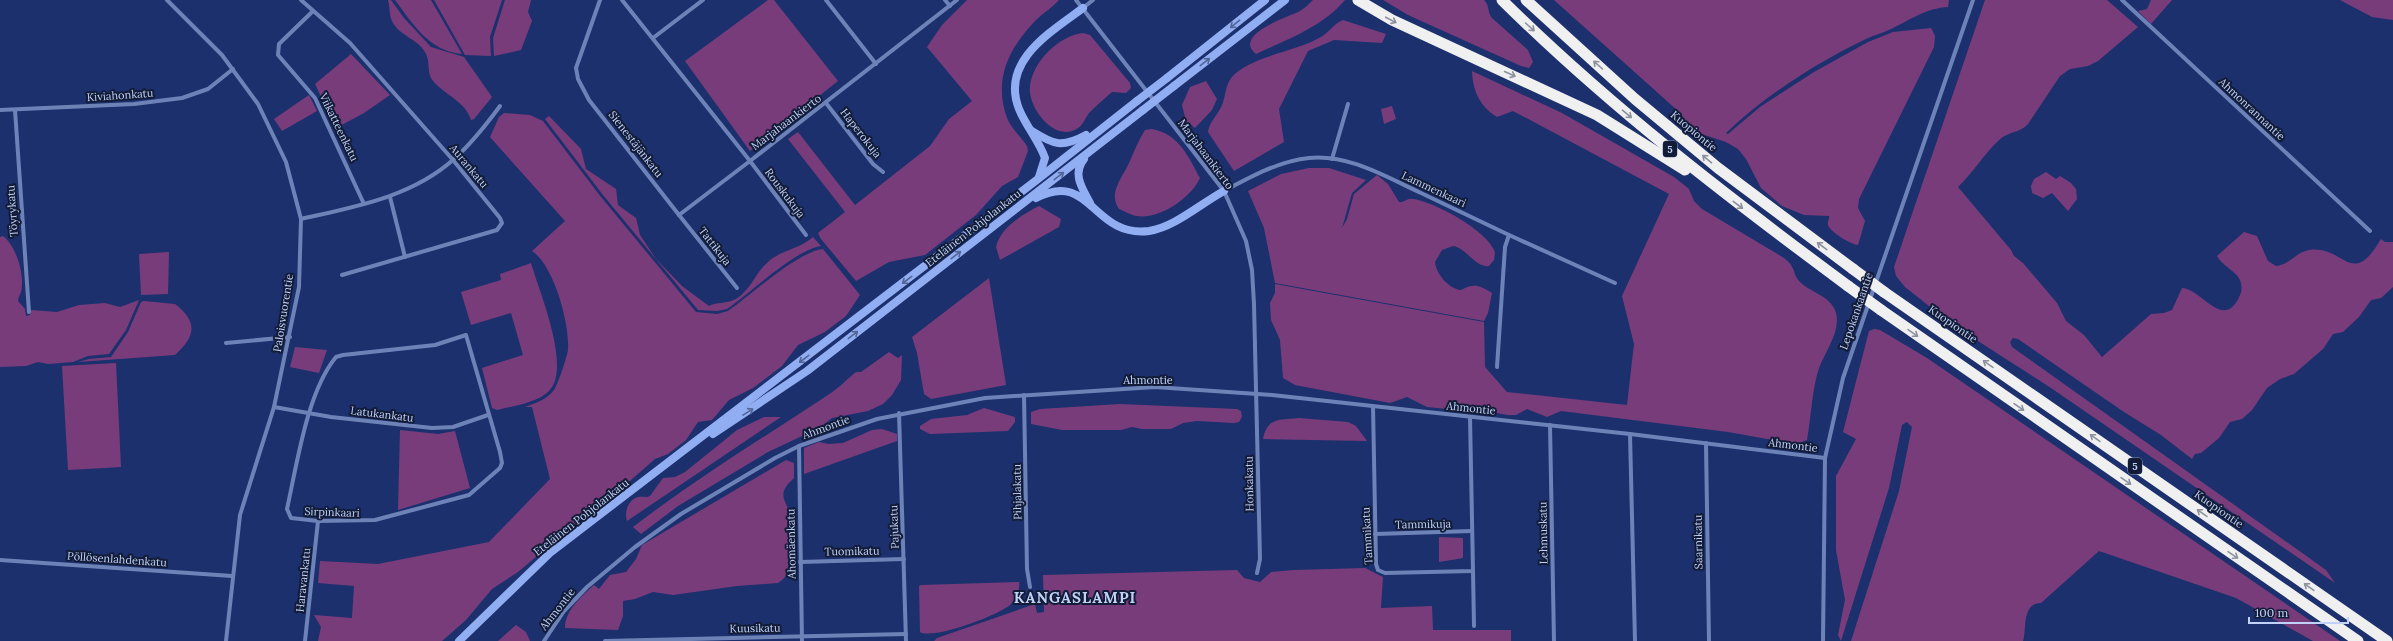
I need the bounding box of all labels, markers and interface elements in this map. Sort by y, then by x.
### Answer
one-way arrow [1385,16,1397,24]
one-way arrow [1229,20,1240,29]
one-way arrow [1525,22,1535,32]
one-way arrow [1200,58,1211,66]
one-way arrow [1592,60,1603,69]
one-way arrow [1503,70,1515,78]
street label: Ahmonrannantie [2215,74,2288,143]
street label: Kiviahonkatu [86,86,154,104]
street label: Viikatteenkatu [316,90,362,164]
street label: Marjahaankierto [748,91,824,153]
street label: Haperokuja [837,106,885,161]
street label: Sienestäjänkatu [606,108,667,180]
street label: Kuopiontie [1668,108,1720,155]
one-way arrow [1622,109,1633,118]
street label: Marjahaankierto [1175,116,1237,192]
street label: Aurankatu [446,141,492,191]
road number: 5 [1663,141,1677,157]
one-way arrow [1702,154,1712,163]
street label: Rouskukuja [762,165,808,221]
street label: Lammenkaari [1399,168,1469,210]
one-way arrow [1053,171,1064,180]
street label: Töyrykatu [3,184,21,237]
street label: Eteläinen Pohjolankatu [922,186,1024,270]
one-way arrow [1733,201,1744,209]
street label: Tattikuja [696,224,735,268]
one-way arrow [1816,241,1827,250]
one-way arrow [950,251,961,260]
street label: Lepokankaantie [1836,271,1876,351]
street label: Paloisvuorentie [270,273,296,353]
one-way arrow [901,275,912,284]
street label: Kuopiontie [1926,302,1980,346]
one-way arrow [1907,329,1918,337]
one-way arrow [848,331,859,340]
one-way arrow [798,354,809,363]
one-way arrow [1983,360,1994,368]
street label: Ahmontie [1122,373,1173,387]
street label: Ahmontie [1445,398,1496,418]
street label: Latukankatu [350,403,415,425]
one-way arrow [2014,403,2025,411]
one-way arrow [742,407,754,415]
street label: Ahmontie [799,412,852,442]
one-way arrow [2090,434,2101,442]
street label: Ahmontie [1767,435,1819,455]
street label: Honkakatu [1242,456,1256,512]
road number: 5 [2128,458,2142,474]
street label: Pihjalakatu [1010,464,1024,520]
street label: Eteläinen Pohjolankatu [530,475,632,559]
one-way arrow [2120,477,2131,485]
street label: Kuopiontie [2192,487,2246,531]
street label: Lehmuskatu [1535,501,1551,564]
street label: Sirpinkaari [304,504,360,520]
street label: Pajukatu [886,504,902,549]
street label: Tammikatu [1358,506,1375,565]
street label: Ahomäenkatu [783,508,799,580]
one-way arrow [2197,509,2208,517]
street label: Saarnikatu [1691,514,1705,569]
street label: Tammikuja [1395,517,1452,531]
street label: Tuomikatu [824,544,880,558]
street label: Haravankatu [293,547,313,613]
street label: Pöllösenlahdenkatu [67,549,168,569]
one-way arrow [2227,551,2238,559]
one-way arrow [2303,583,2314,591]
street label: Ahmontie [536,585,578,634]
district label: KANGASLAMPI [1014,588,1136,607]
scale bar [2249,599,2348,625]
text: 100 m [2255,605,2288,620]
street label: Kuusikatu [729,621,781,635]

